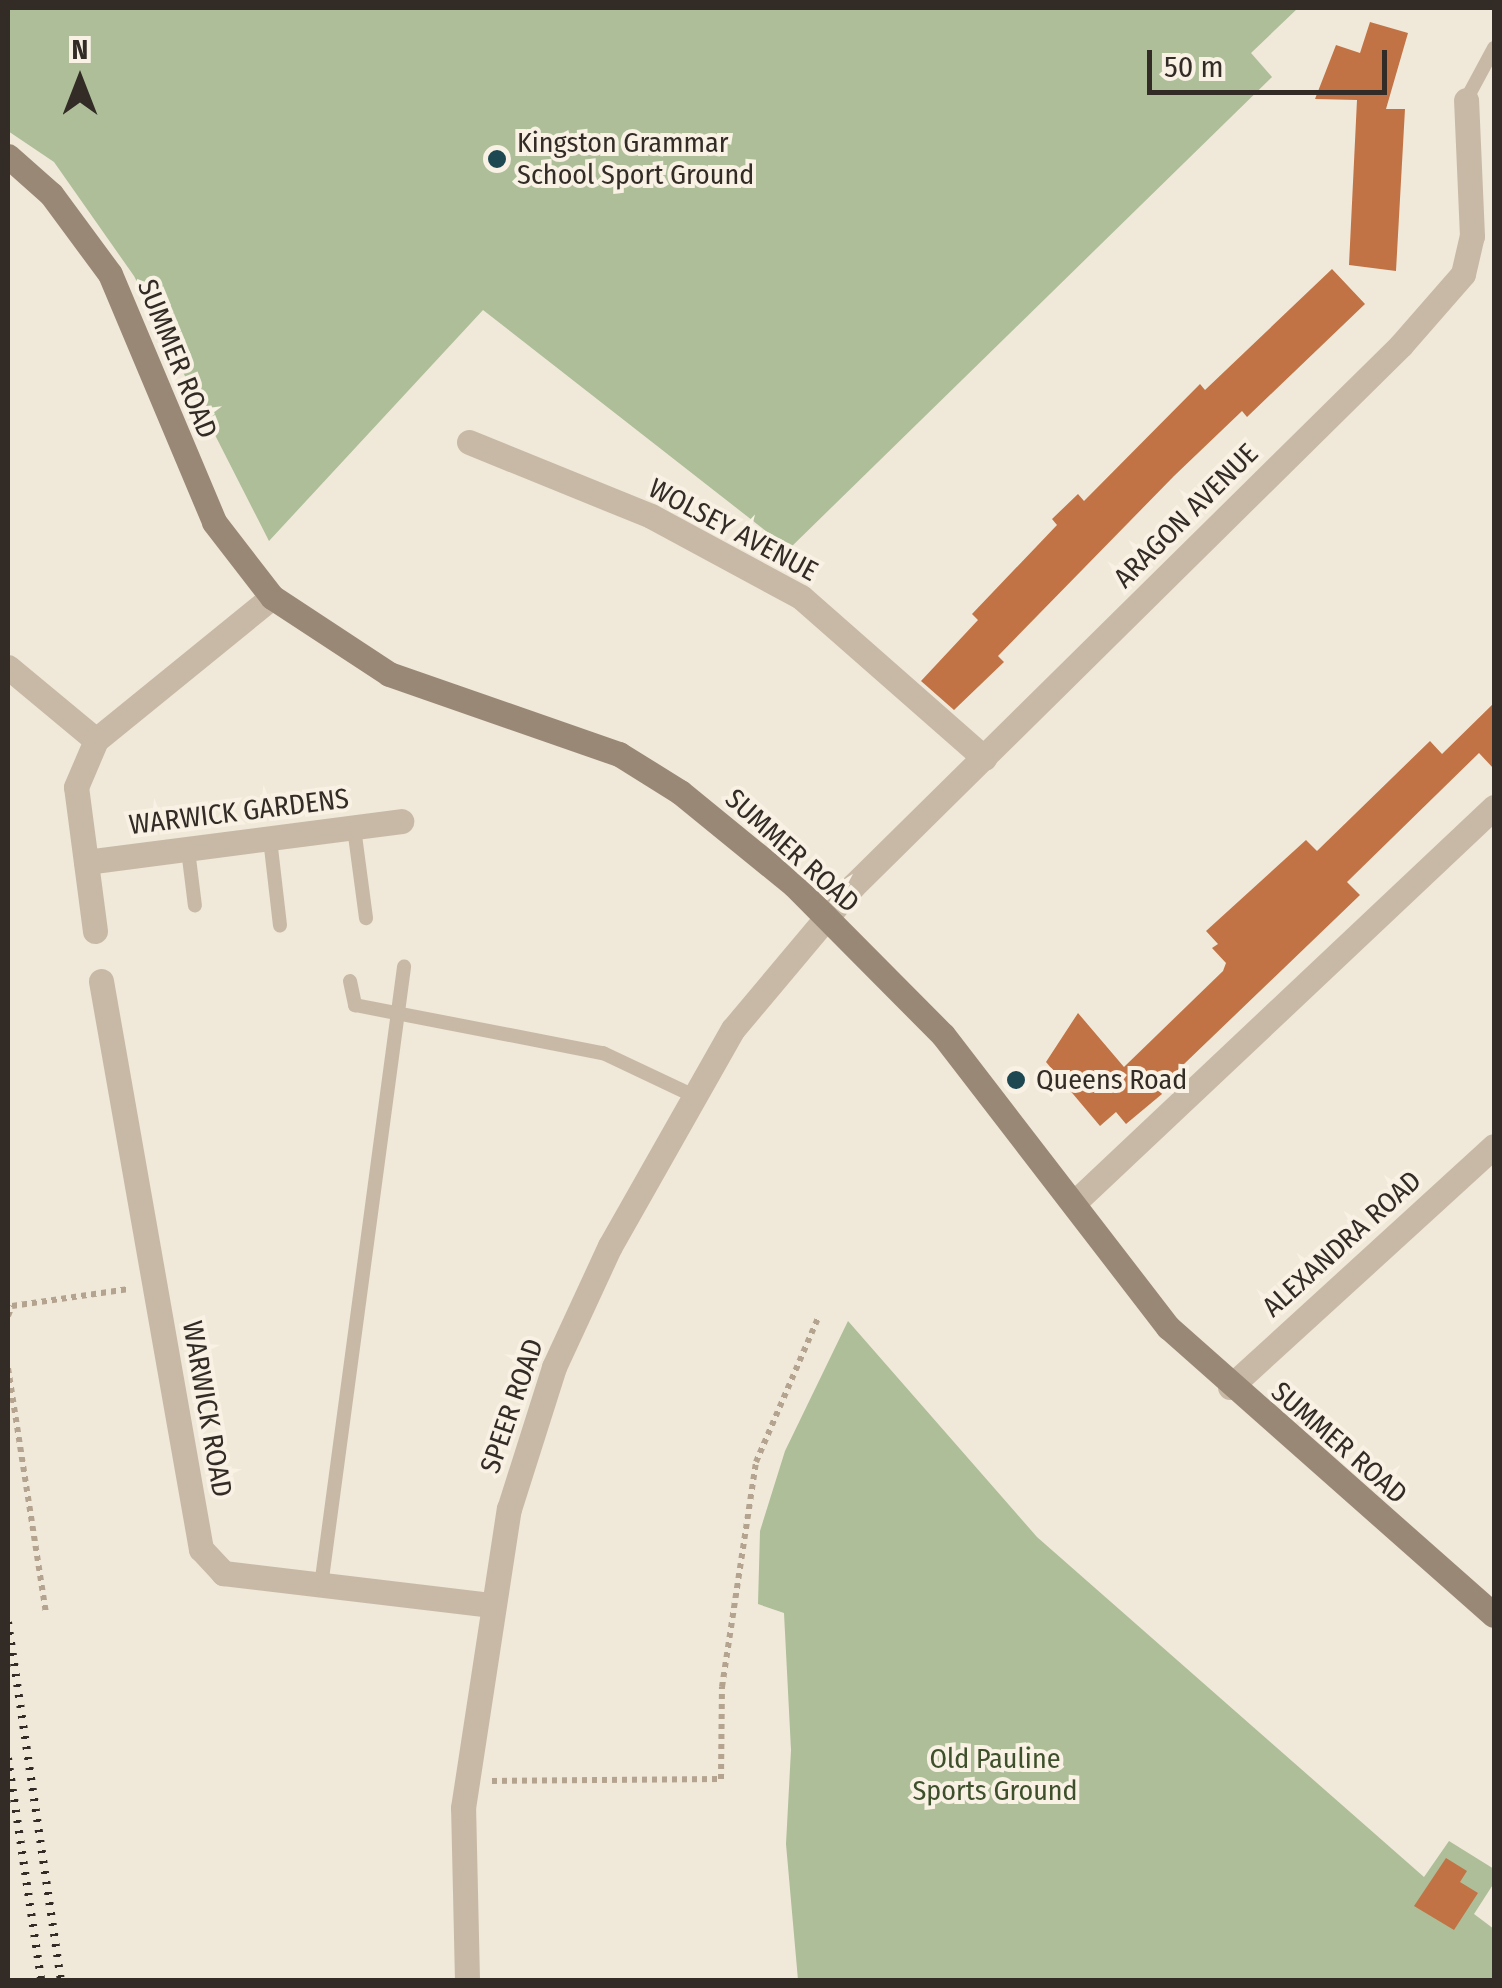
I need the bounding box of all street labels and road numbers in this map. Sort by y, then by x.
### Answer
street label: SUMMER ROAD [130,275,224,443]
street label: ARAGON AVENUE [1107,437,1265,595]
street label: WOLSEY AVENUE [643,471,823,589]
street label: WARWICK GARDENS [127,782,351,842]
street label: SUMMER ROAD [718,782,866,920]
street label: ALEXANDRA ROAD [1256,1164,1428,1324]
street label: WARWICK ROAD [175,1318,239,1500]
street label: SPEER ROAD [473,1334,551,1478]
street label: SUMMER ROAD [1264,1375,1414,1511]

